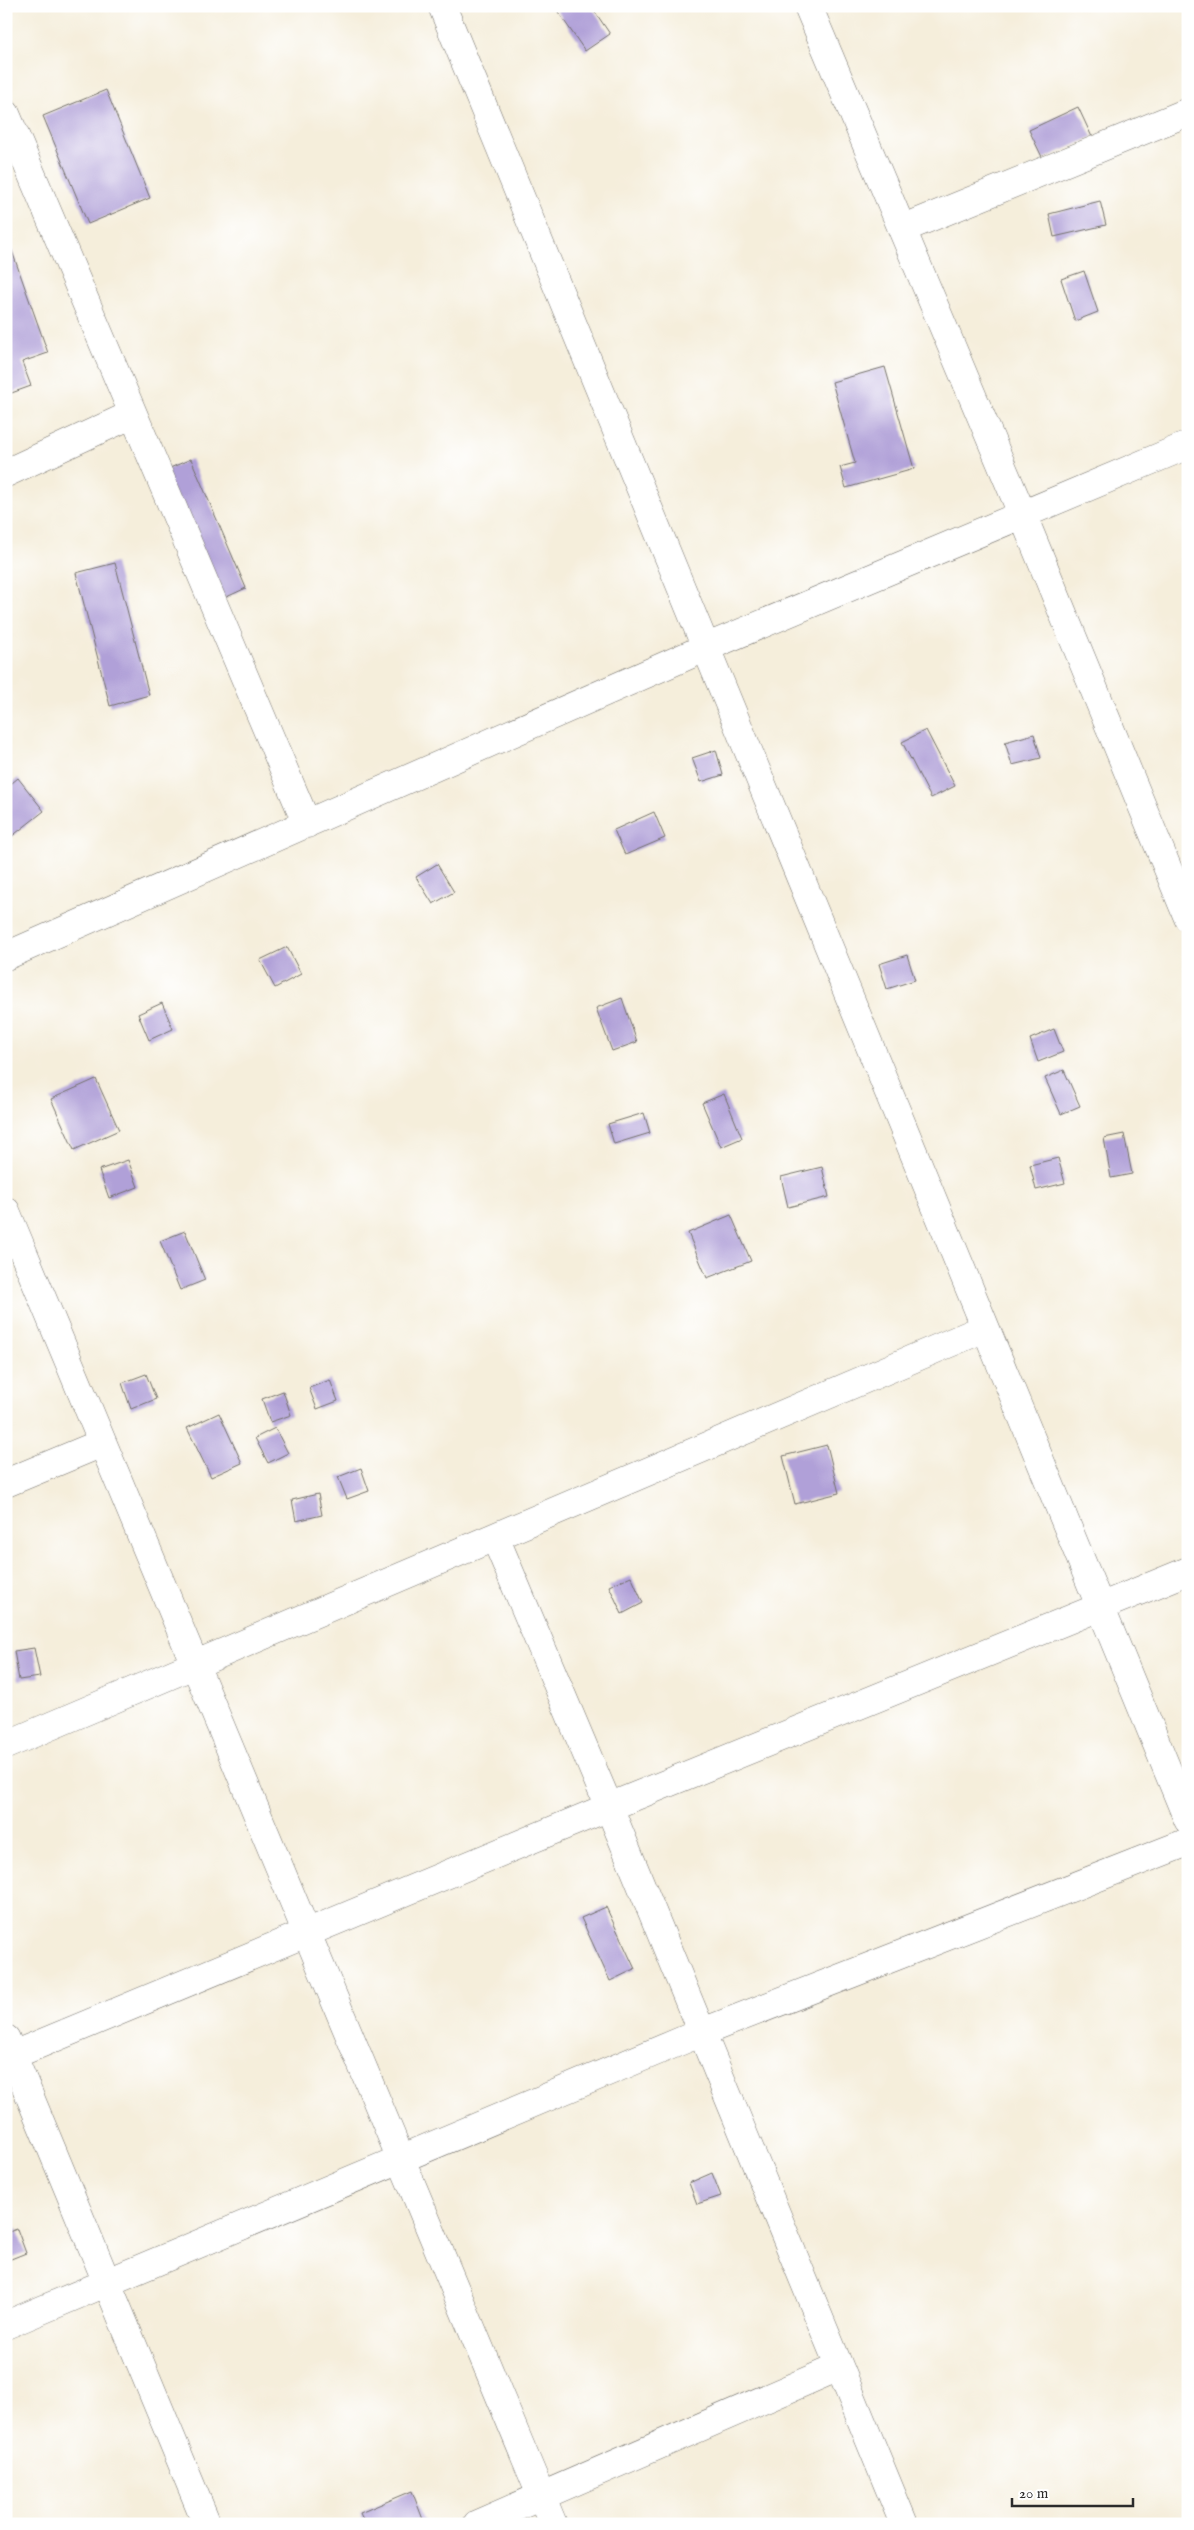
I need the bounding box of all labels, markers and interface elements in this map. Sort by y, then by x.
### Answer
scale bar [1012,2475,1133,2507]
text: 20 m [1019,2484,1049,2503]

